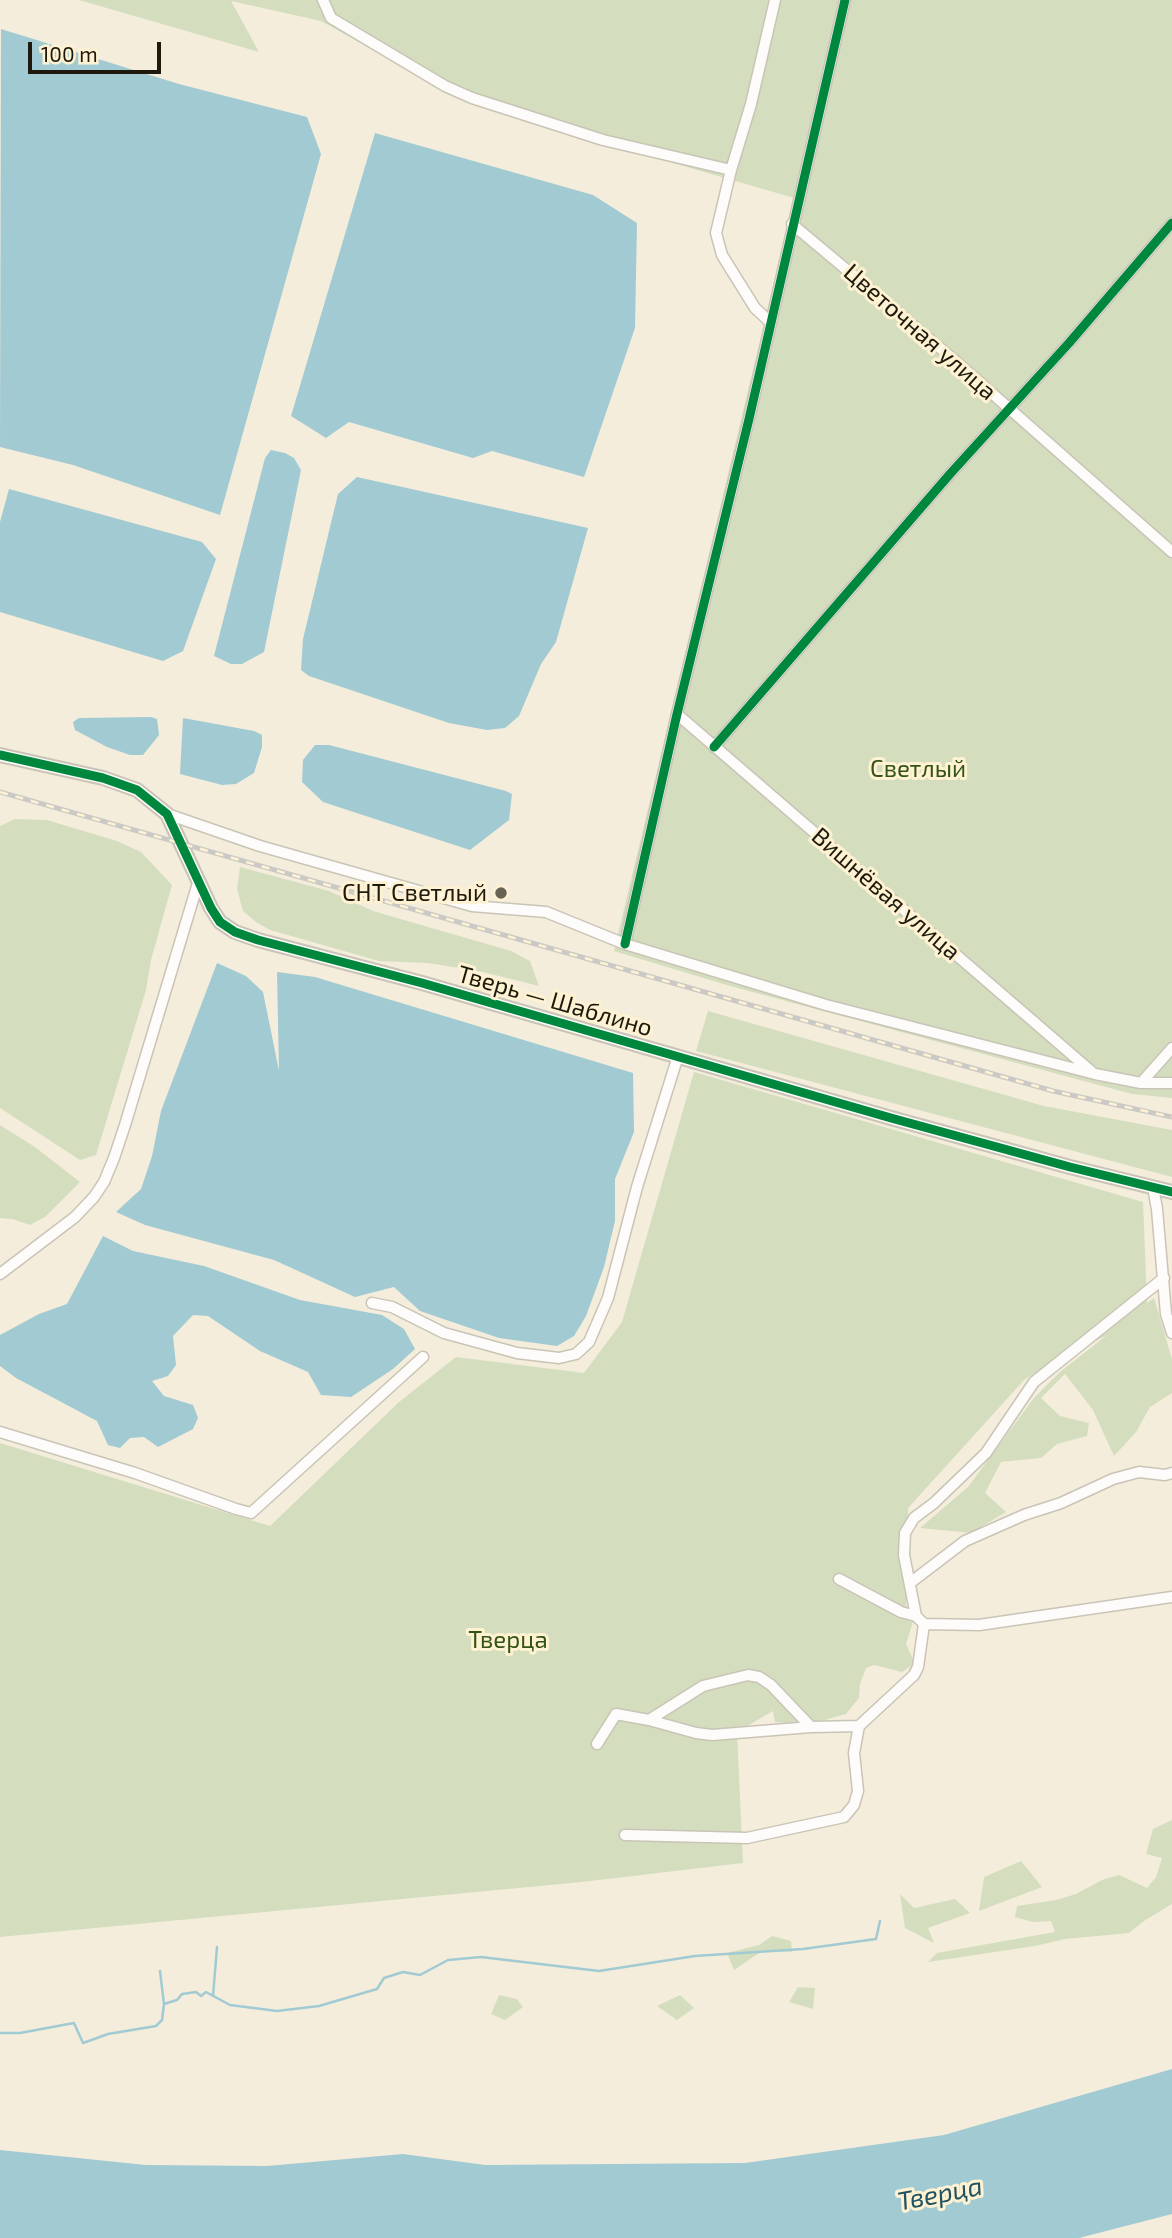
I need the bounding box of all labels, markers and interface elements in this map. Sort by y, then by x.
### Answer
scale bar [32,28,164,72]
text: 100 m [41,41,98,66]
street label: Цветочная улица [838,258,1002,406]
park label: Светлый [870,755,966,783]
street label: Вишнёвая улица [806,822,966,966]
place label: СНТ Светлый [342,879,487,907]
marker: СНТ Светлый [493,885,509,901]
street label: Тверь — Шаблино [454,959,656,1043]
park label: Тверца [468,1626,548,1654]
water label: Тверца [895,2170,985,2218]

